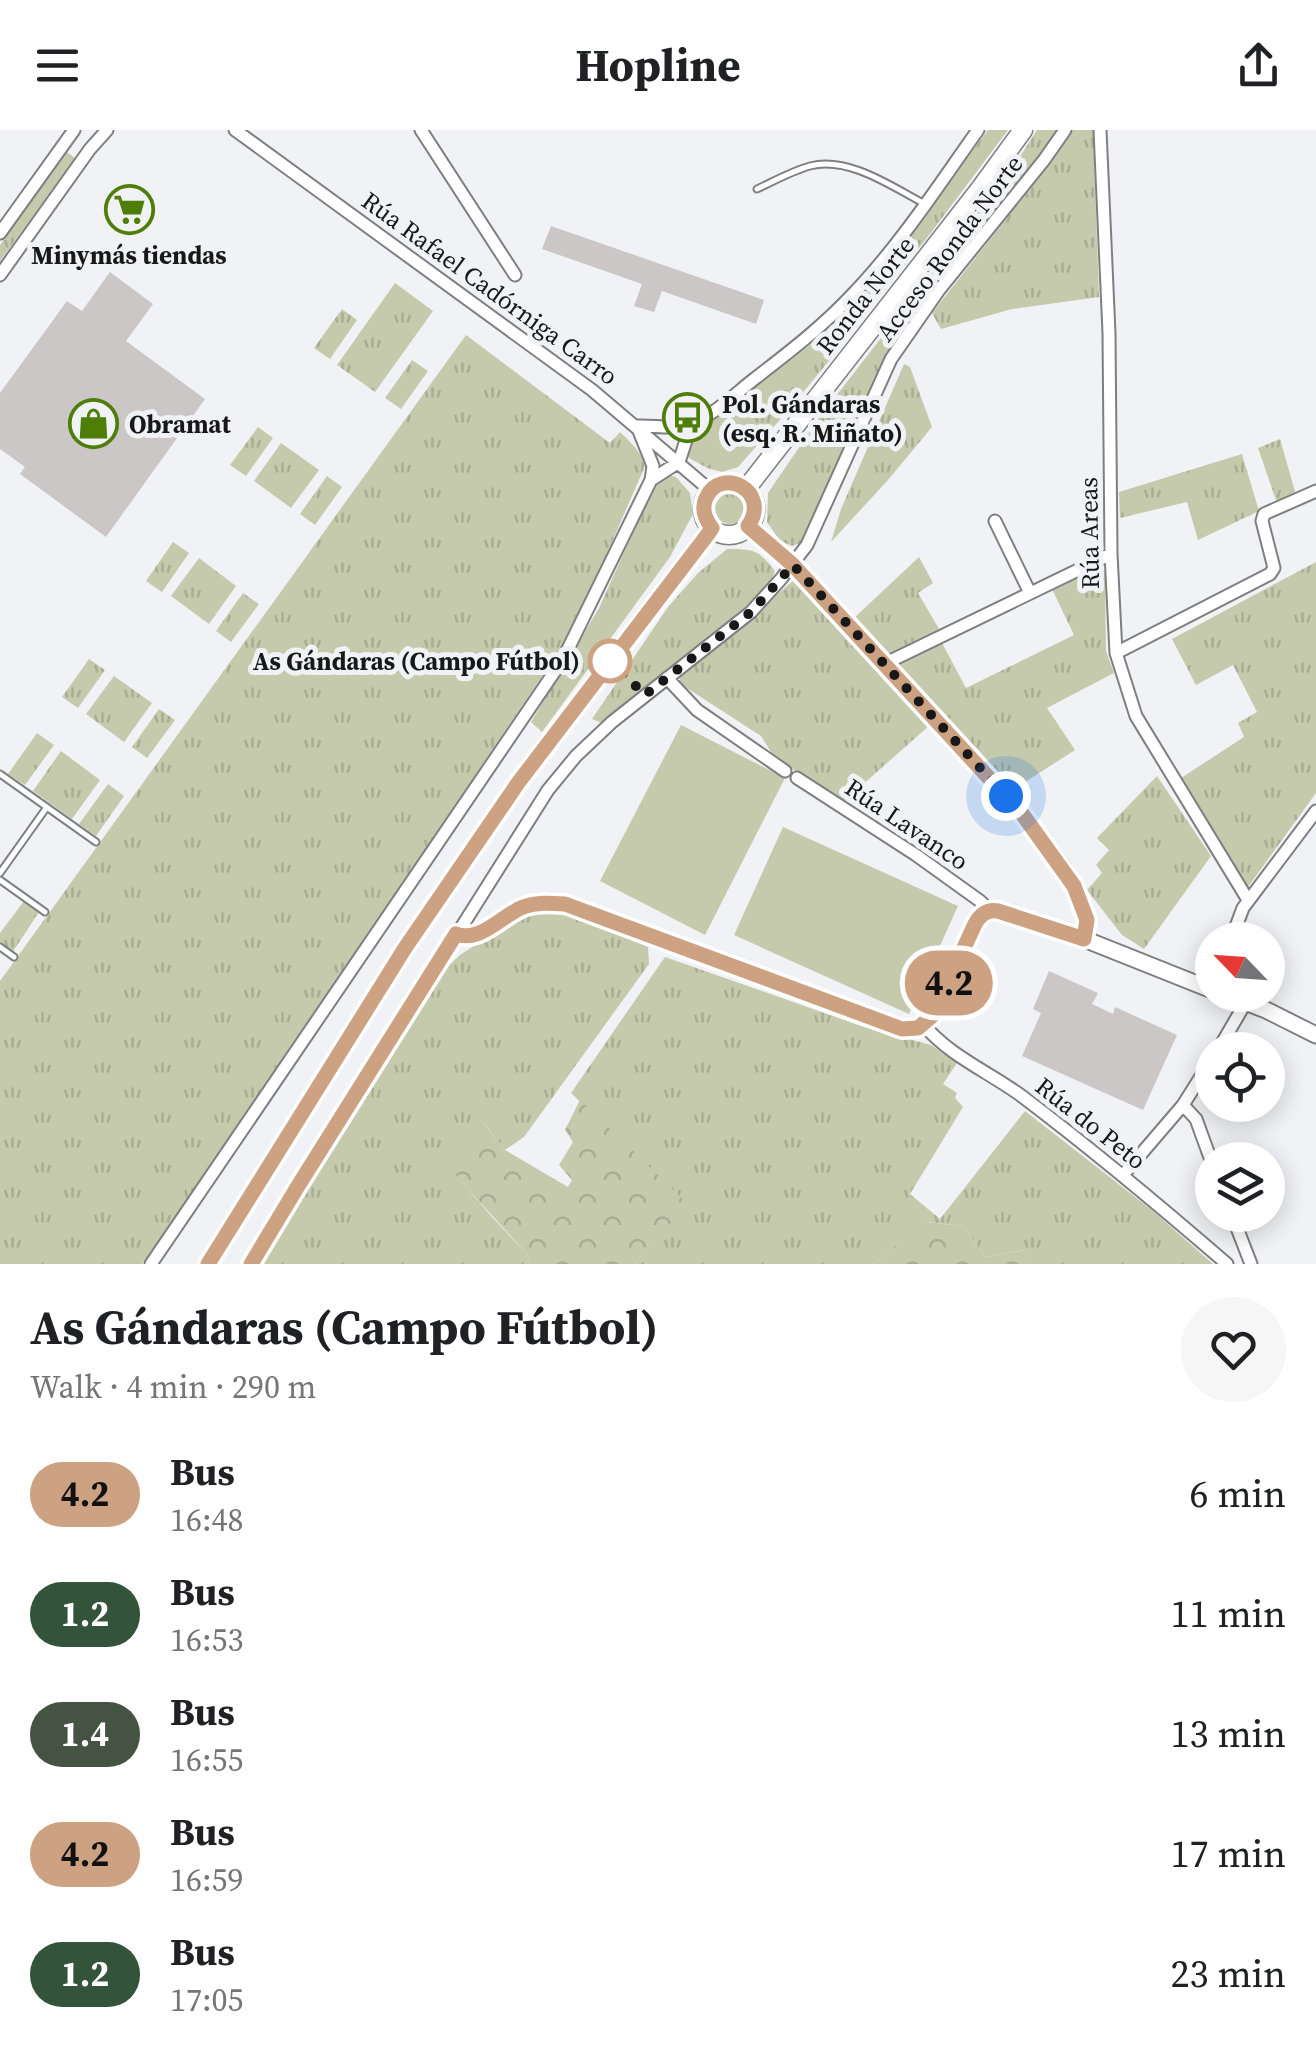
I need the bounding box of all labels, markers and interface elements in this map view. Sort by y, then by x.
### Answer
text: Hopline [575,34,741,96]
icon: menu [30,38,85,93]
icon: share [1231,38,1286,93]
street label: Acceso Ronda Norte [868,148,1030,348]
supermarket icon: Minymás tiendas [103,183,155,235]
street label: Rúa Rafael Cadórniga Carro [355,183,625,393]
street label: Ronda Norte [808,229,922,361]
place label: Minymás tiendas [31,238,227,272]
place label: Pol. Gándaras (esq. R. Miñato) [722,387,903,450]
bus stop icon: Pol. Gándaras (esq. R. Miñato) [661,392,713,444]
shop icon: Obramat [68,398,120,450]
place label: Obramat [129,407,232,441]
street label: Rúa Areas [1071,477,1107,589]
marker: As Gándaras (Campo Fútbol) [589,640,631,682]
place label: As Gándaras (Campo Fútbol) [253,644,580,678]
street label: Rúa Lavanco [839,770,975,878]
your location [981,771,1031,821]
north arrow [1195,922,1285,1012]
map controls [1195,922,1285,1232]
line badge: 4.2 [892,950,1006,1016]
text: 4.2 [925,959,973,1007]
button: locate [1195,1032,1285,1122]
street label: Rúa do Peto [1029,1069,1153,1177]
button: layers [1195,1142,1285,1232]
text: As Gándaras (Campo Fútbol) [30,1294,658,1360]
button: heart [1181,1297,1286,1402]
text: Walk · 4 min · 290 m [30,1365,316,1409]
text: Bus [170,1446,235,1498]
text: 6 min [1190,1468,1286,1520]
text: 4.2 [61,1470,109,1518]
text: 16:48 [170,1498,244,1542]
text: Bus [170,1566,235,1618]
text: 11 min [1171,1588,1286,1640]
text: 1.2 [61,1590,109,1638]
text: 16:53 [170,1618,244,1662]
text: Bus [170,1686,235,1738]
text: 13 min [1171,1708,1286,1760]
text: 1.4 [61,1710,109,1758]
text: 16:55 [170,1738,244,1782]
text: Bus [170,1806,235,1858]
text: 17 min [1171,1828,1286,1880]
text: 4.2 [61,1830,109,1878]
text: 16:59 [170,1858,244,1902]
text: Bus [170,1926,235,1978]
text: 23 min [1171,1948,1286,2000]
text: 1.2 [61,1950,109,1998]
text: 17:05 [170,1978,244,2022]

